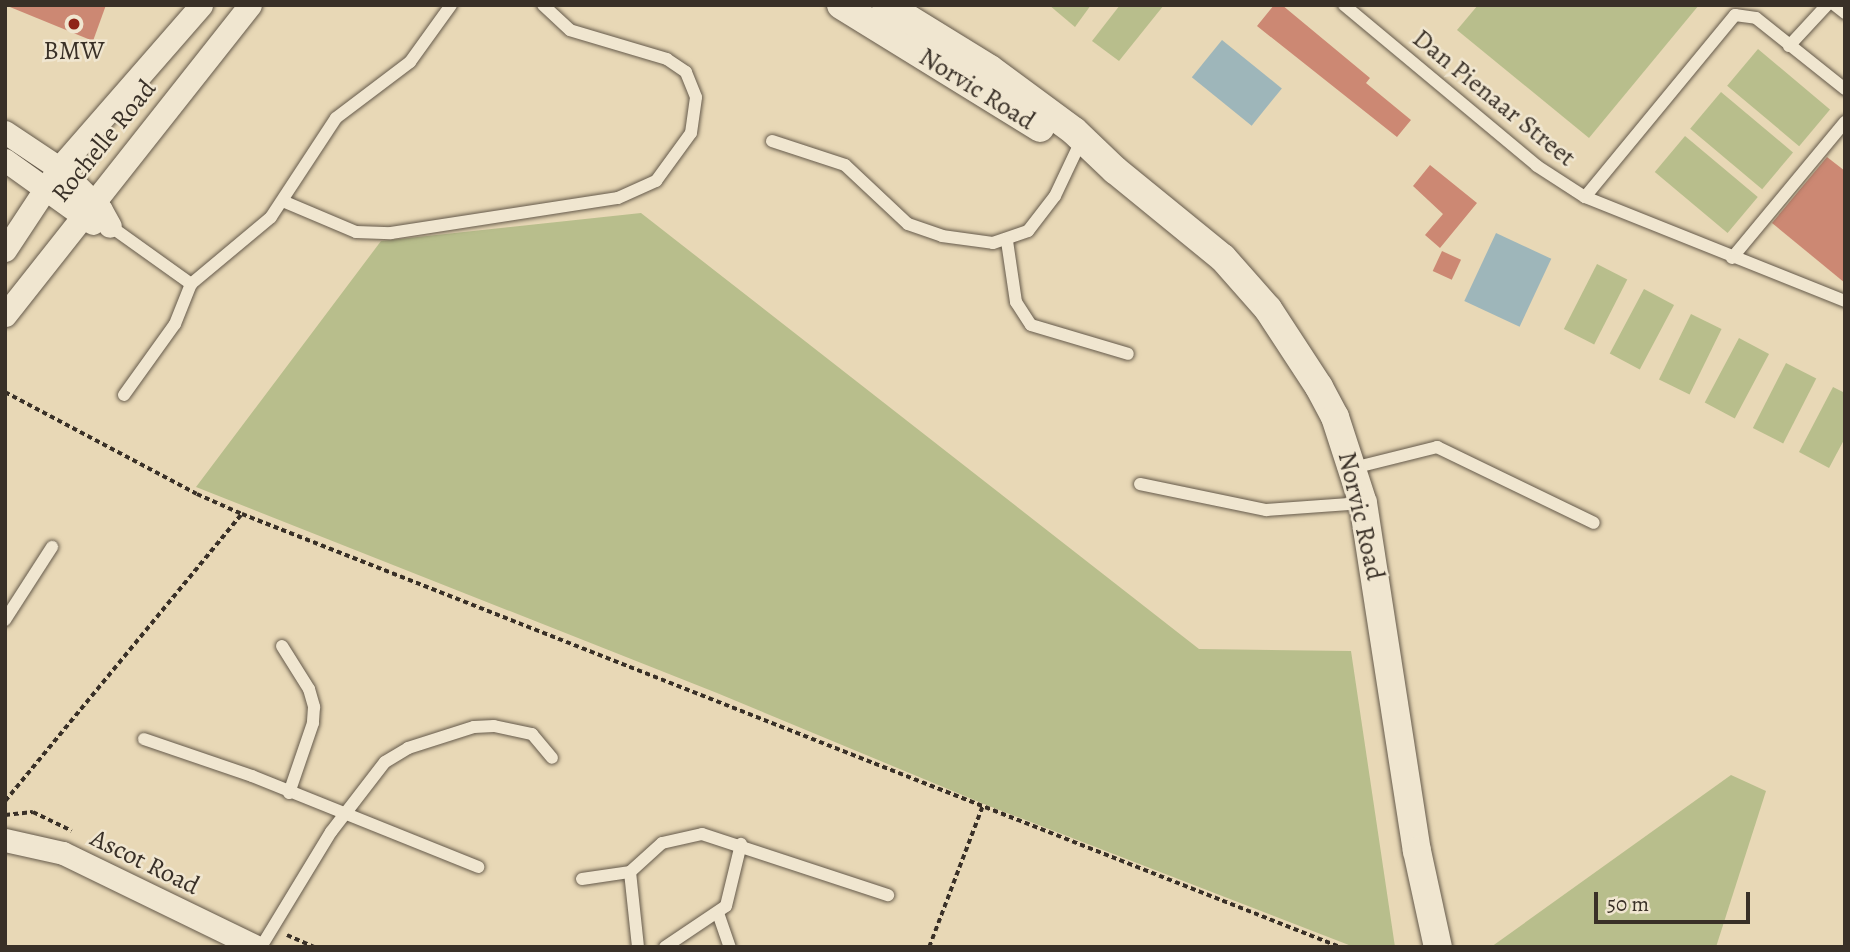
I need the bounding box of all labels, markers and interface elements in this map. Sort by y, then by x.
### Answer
marker: BMW [66,16,82,32]
street label: Dan Pienaar Street [1406,23,1582,173]
place label: BMW [43,35,105,67]
street label: Norvic Road [913,41,1041,137]
street label: Rochelle Road [45,74,163,208]
street label: Norvic Road [1331,449,1391,583]
street label: Ascot Road [86,822,204,902]
scale bar [1598,878,1754,922]
text: 50 m [1607,890,1649,918]

